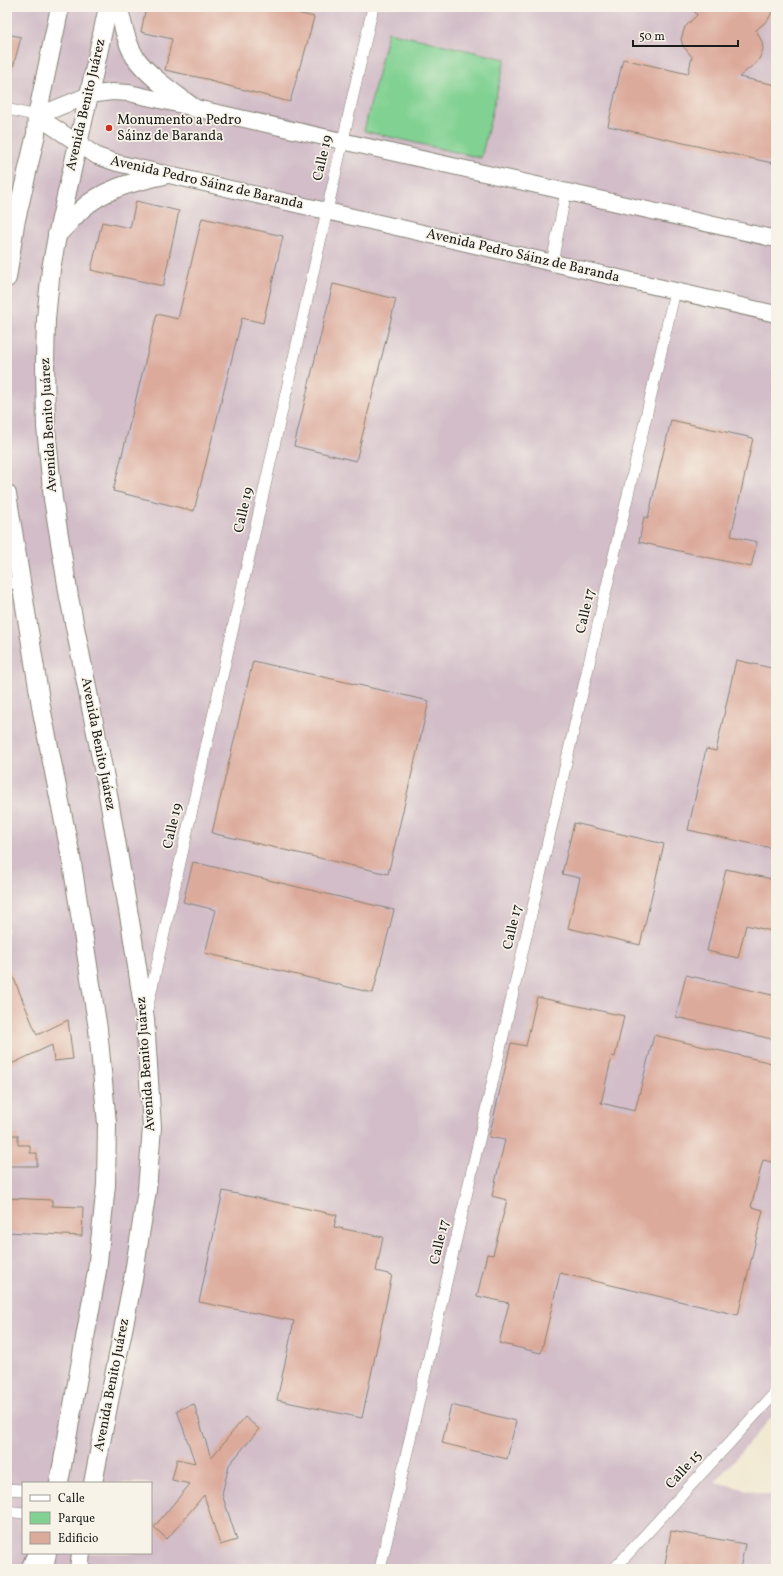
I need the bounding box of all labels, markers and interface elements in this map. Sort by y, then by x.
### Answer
scale bar [633,22,738,48]
text: 50 m [639,29,665,45]
street label: Avenida Benito Juárez [62,37,110,173]
place label: Monumento a Pedro Sáinz de Baranda [117,111,241,146]
marker: Monumento a Pedro Sáinz de Baranda [104,123,114,133]
street label: Calle 19 [308,133,338,183]
street label: Avenida Pedro Sáinz de Baranda [108,151,306,215]
street label: Avenida Pedro Sáinz de Baranda [424,224,622,288]
street label: Avenida Benito Juárez [36,357,62,493]
street label: Calle 19 [229,485,259,535]
street label: Calle 17 [572,586,600,636]
street label: Avenida Benito Juárez [76,676,120,812]
street label: Calle 19 [158,801,188,851]
street label: Calle 17 [499,902,527,952]
street label: Avenida Benito Juárez [132,996,160,1132]
street label: Calle 17 [426,1217,454,1267]
street label: Avenida Benito Juárez [90,1317,134,1453]
street label: Calle 15 [662,1447,706,1493]
legend [22,1482,152,1554]
text: Calle [58,1491,85,1507]
text: Parque [58,1511,95,1527]
text: Edificio [58,1531,98,1547]

